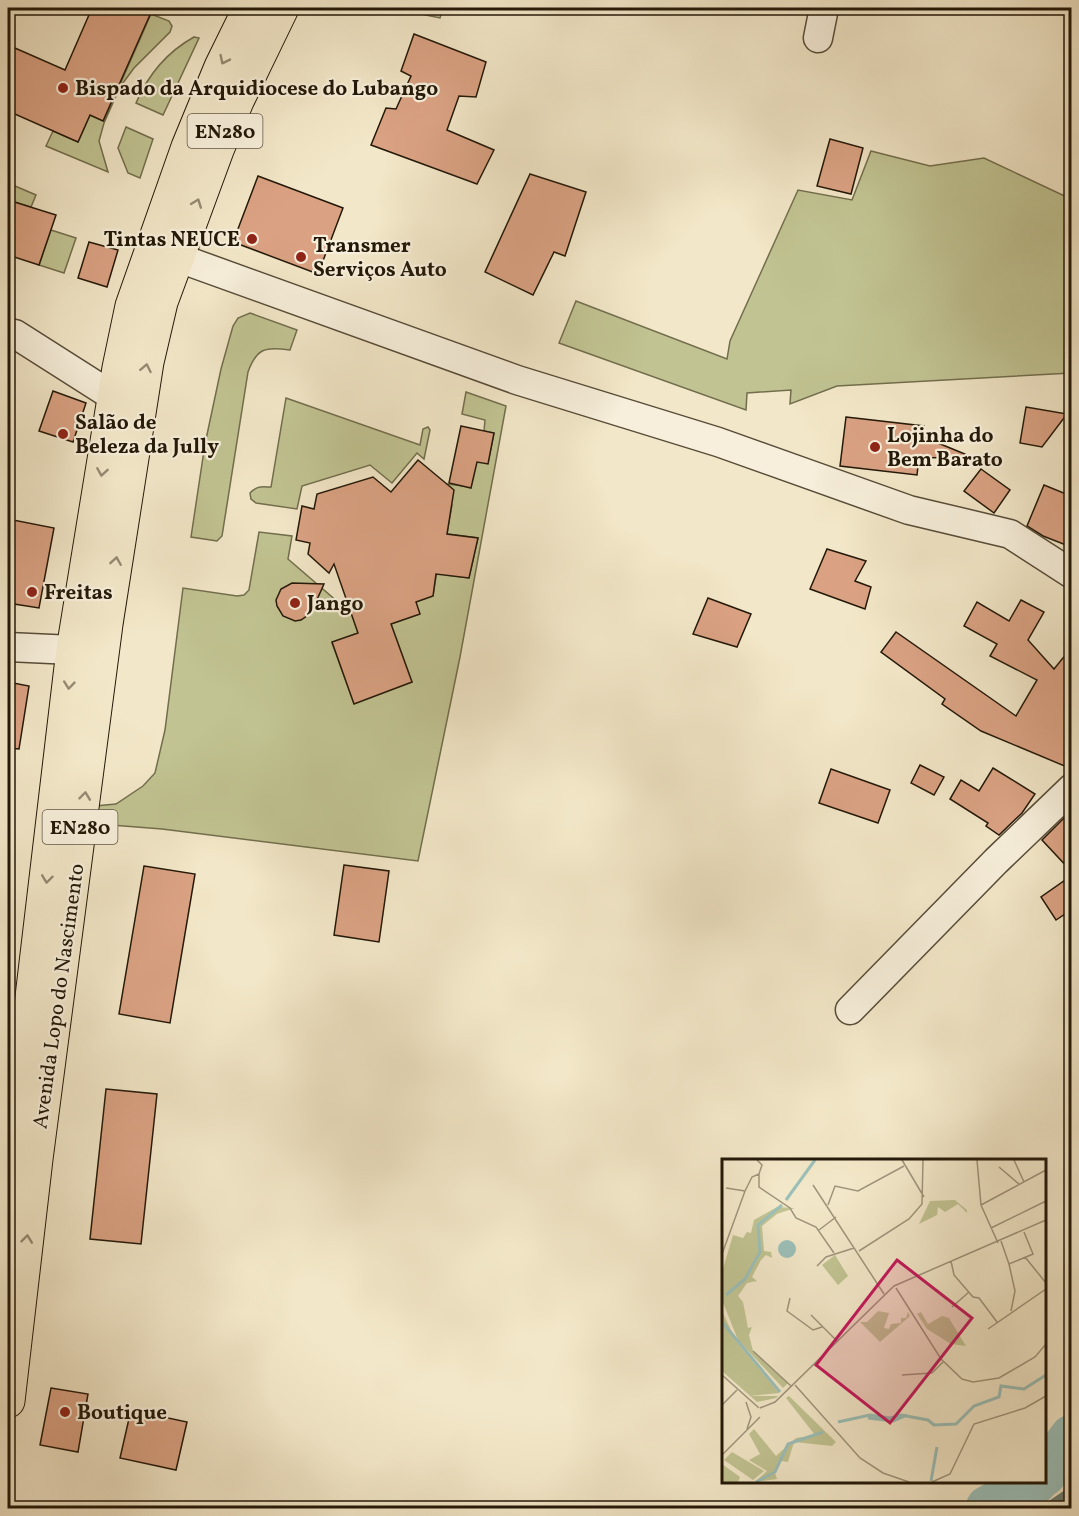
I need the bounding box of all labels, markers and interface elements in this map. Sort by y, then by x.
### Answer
one-way arrow [220,54,232,65]
place label: Bispado da Arquidiocese do Lubango [75,75,438,104]
marker: Bispado da Arquidiocese do Lubango [56,81,70,95]
road number: EN280 [188,114,262,148]
one-way arrow [190,198,202,209]
place label: Tintas NEUCE [104,226,240,255]
marker: Tintas NEUCE [245,232,259,246]
place label: Transmer Serviços Auto [313,232,447,285]
marker: Transmer Serviços Auto [294,250,308,264]
one-way arrow [139,363,152,373]
place label: Salão de Beleza da Jully [75,409,219,462]
place label: Lojinha do Bem Barato [887,422,1003,475]
marker: Salão de Beleza da Jully [56,427,70,441]
marker: Lojinha do Bem Barato [868,440,882,454]
one-way arrow [97,467,109,476]
one-way arrow [109,556,121,565]
place label: Freitas [44,579,113,608]
marker: Freitas [25,585,39,599]
place label: Jango [306,590,363,619]
marker: Jango [288,596,302,610]
one-way arrow [64,680,76,689]
one-way arrow [78,791,90,800]
road number: EN280 [42,810,118,844]
street label: Avenida Lopo do Nascimento [27,862,92,1131]
one-way arrow [41,874,54,883]
inset map [722,1159,1046,1483]
one-way arrow [20,1234,33,1243]
place label: Boutique [77,1399,167,1428]
marker: Boutique [58,1405,72,1419]

